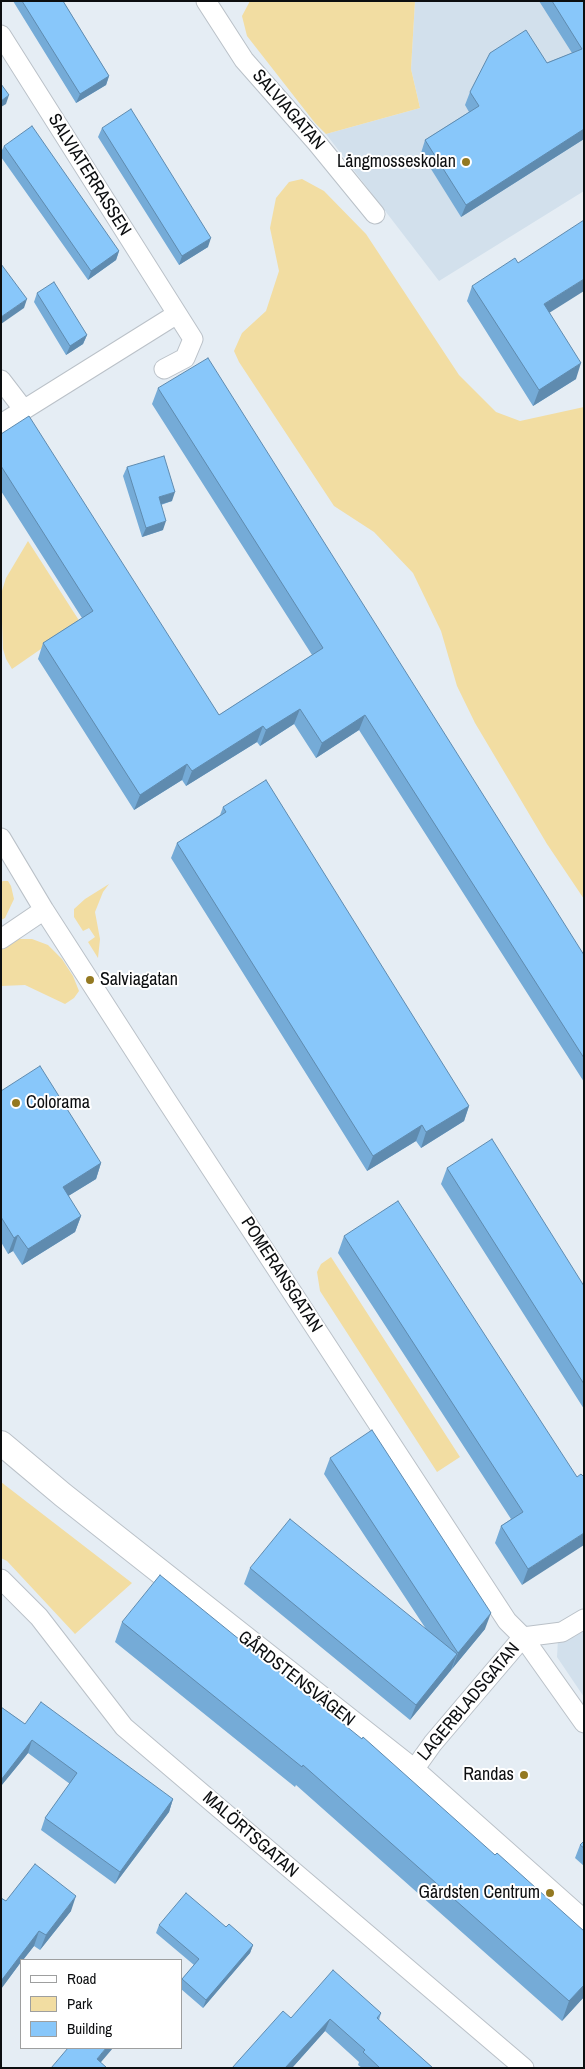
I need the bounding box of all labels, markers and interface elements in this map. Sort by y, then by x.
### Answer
street label: SALVIAGATAN [247,65,329,155]
street label: SALVIATERRASSEN [43,110,135,240]
place label: Långmosseskolan [337,151,456,173]
marker: Långmosseskolan [460,156,472,168]
place label: Salviagatan [100,969,178,991]
marker: Salviagatan [84,974,96,986]
place label: Colorama [26,1092,90,1114]
marker: Colorama [10,1097,22,1109]
street label: POMERANSGATAN [236,1213,326,1337]
street label: GÅRDSTENSVÄGEN [233,1627,359,1731]
street label: LAGERBLADSGATAN [413,1639,525,1765]
place label: Randas [463,1764,514,1786]
marker: Randas [518,1769,530,1781]
street label: MALÖRTSGATAN [198,1788,302,1882]
place label: Gårdsten Centrum [419,1882,540,1904]
marker: Gårdsten Centrum [544,1887,556,1899]
legend [20,1959,182,2049]
text: Road [67,1968,96,1989]
text: Park [67,1993,92,2014]
text: Building [67,2018,112,2039]

